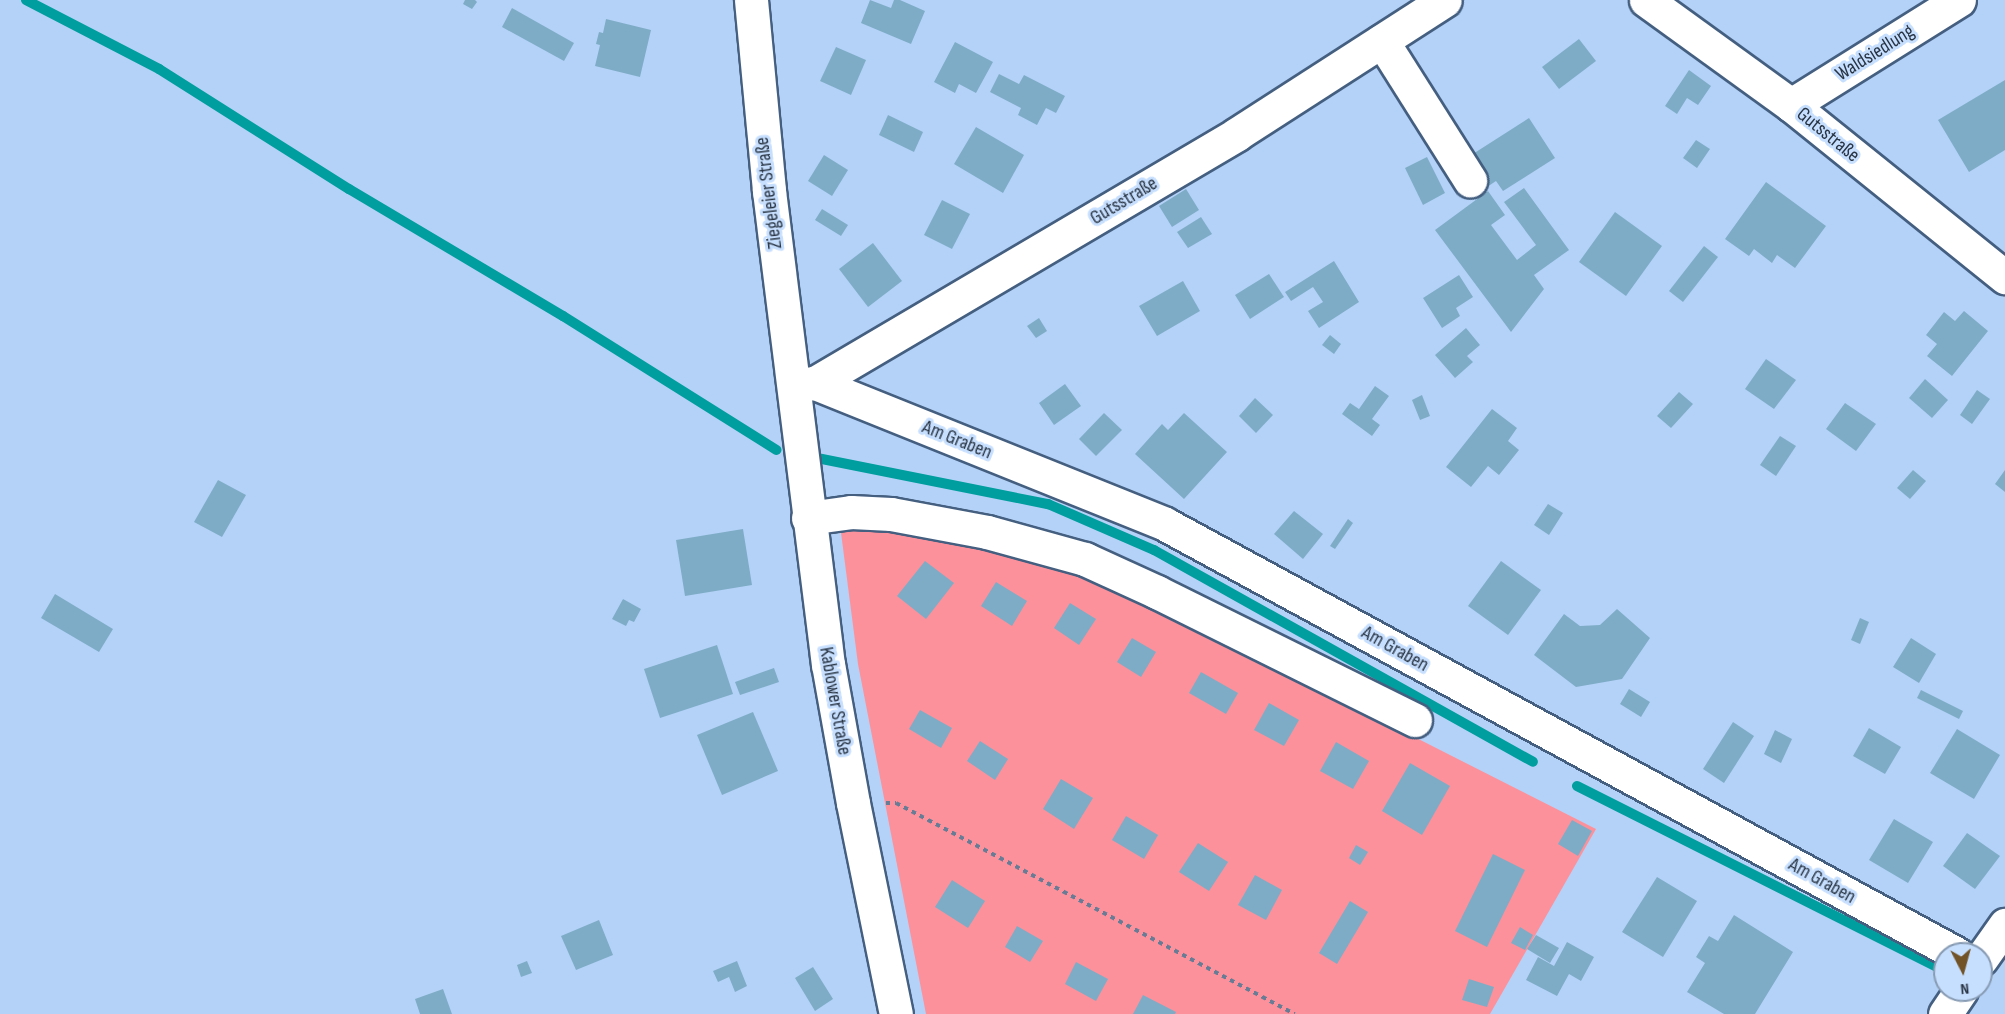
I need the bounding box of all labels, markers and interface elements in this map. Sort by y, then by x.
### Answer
street label: Waldsiedlung [1831,19,1919,87]
street label: Gutsstraße [1792,102,1864,168]
street label: Ziegeleier Straße [750,136,788,250]
street label: Gutsstraße [1086,172,1162,230]
street label: Am Graben [919,415,995,465]
street label: Am Graben [1357,621,1433,677]
street label: Kablower Straße [814,645,856,757]
street label: Am Graben [1784,853,1860,909]
north arrow [1933,942,1993,1002]
text: N [1959,979,1970,998]

